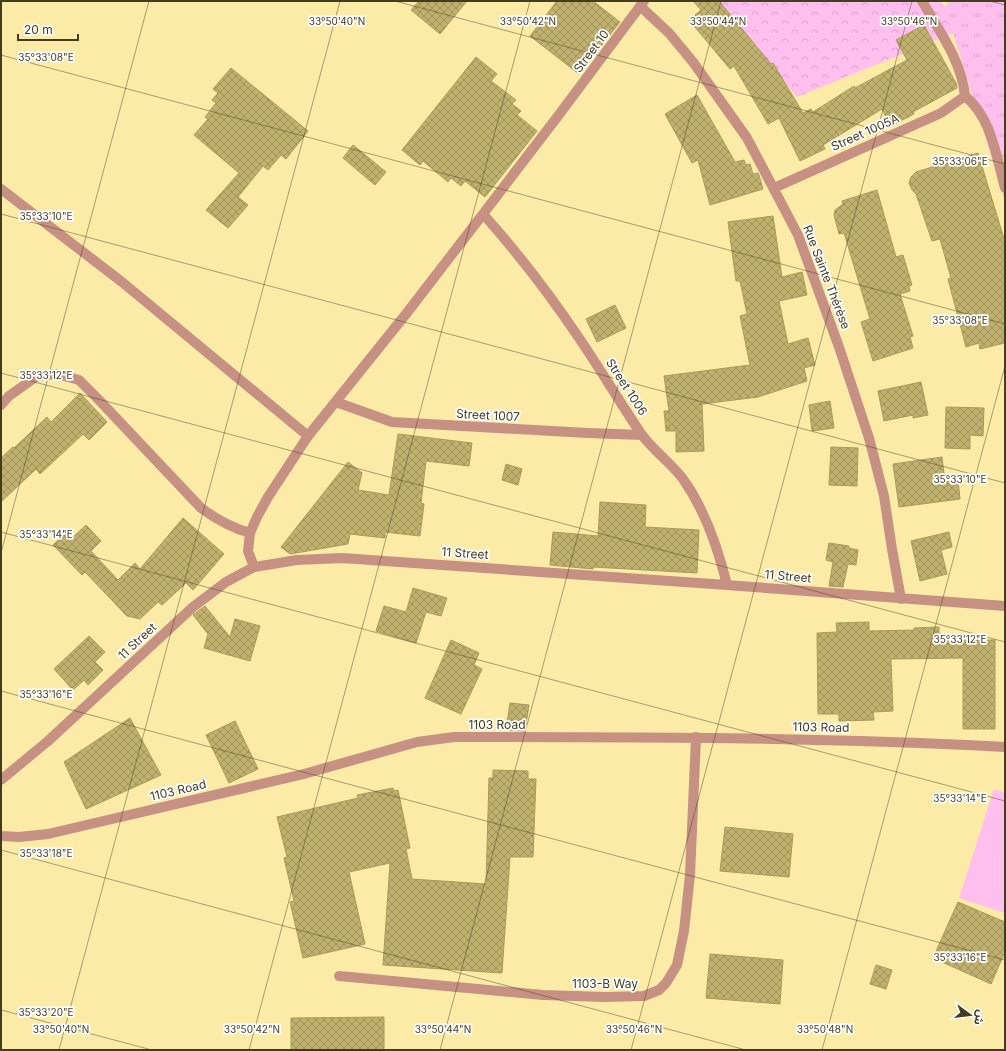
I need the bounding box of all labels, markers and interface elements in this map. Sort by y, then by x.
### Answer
text: 33°50'40"N [309,15,365,27]
text: 33°50'42"N [500,15,556,27]
text: 33°50'44"N [690,15,746,27]
text: 33°50'46"N [881,15,937,27]
scale bar [18,16,78,42]
text: 20 m [24,22,53,37]
street label: Street 10 [570,27,612,75]
text: 35°33'08"E [18,51,74,63]
street label: Street 1005A [829,110,901,154]
text: 35°33'06"E [932,155,988,167]
text: 35°33'10"E [19,210,73,222]
street label: Rue Sainte Thérèse [800,223,854,331]
text: 35°33'08"E [932,314,988,326]
street label: Street 1006 [603,356,651,418]
text: 35°33'12"E [20,369,73,381]
street label: Street 1007 [456,406,520,424]
text: 35°33'10"E [933,473,987,485]
text: 35°33'14"E [19,528,73,540]
street label: 11 Street [441,544,489,562]
street label: 11 Street [764,566,812,586]
street label: 11 Street [115,619,159,663]
text: 35°33'12"E [934,633,987,645]
text: 35°33'16"E [19,688,73,700]
street label: 1103 Road [468,717,526,732]
street label: 1103 Road [792,719,850,735]
street label: 1103 Road [149,776,207,804]
text: 35°33'14"E [933,792,987,804]
text: 35°33'18"E [19,847,73,859]
text: 35°33'16"E [933,951,987,963]
street label: 1103-B Way [572,976,638,991]
north arrow [950,995,990,1035]
text: 35°33'20"E [18,1006,74,1018]
text: ش [971,1008,988,1027]
text: 33°50'40"N [33,1023,89,1035]
text: 33°50'42"N [224,1023,280,1035]
text: 33°50'44"N [415,1023,471,1035]
text: 33°50'46"N [606,1023,662,1035]
text: 33°50'48"N [797,1023,853,1035]

